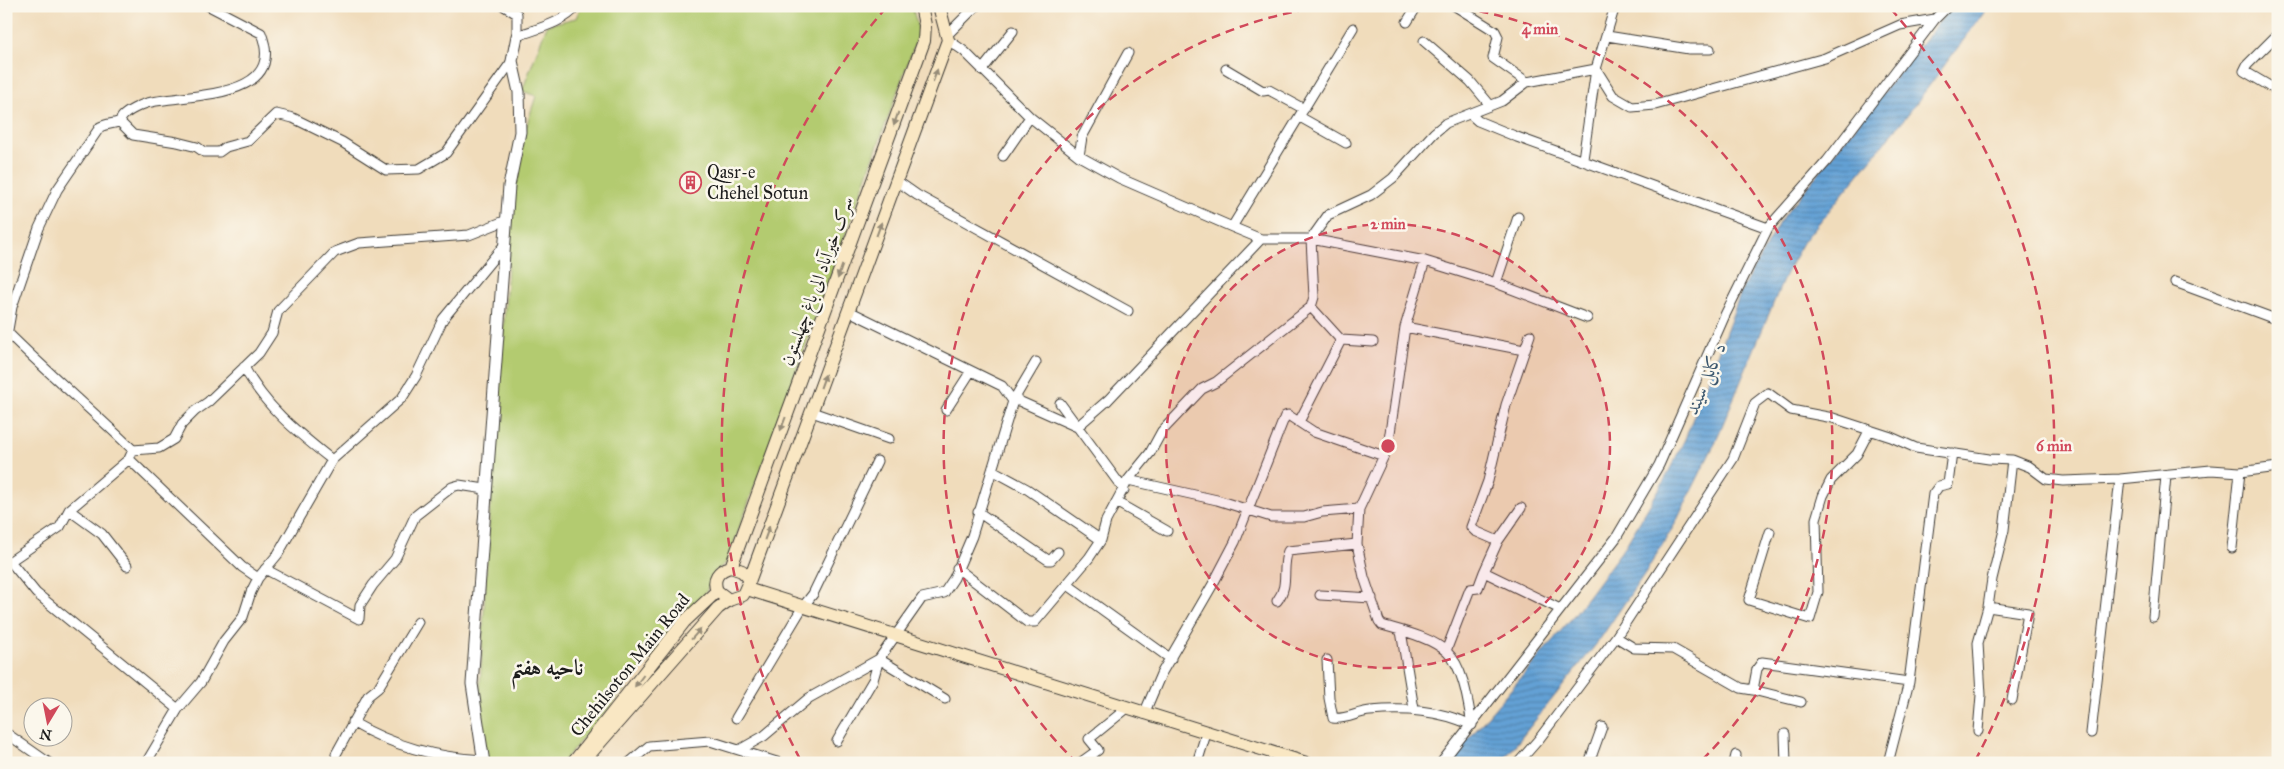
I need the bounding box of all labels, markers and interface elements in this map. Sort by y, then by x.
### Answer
text: 4 min [1522,20,1559,39]
one-way arrow [931,68,939,83]
one-way arrow [892,112,899,127]
place label: Qasr-e Chehel Sotun [707,161,808,204]
building icon: Qasr-e Chehel Sotun [679,170,703,194]
street label: سرک خیرآباد الی باغ چهلستون [776,193,862,370]
text: 2 min [1370,215,1407,233]
one-way arrow [876,221,883,236]
one-way arrow [836,265,844,280]
water label: د کابل سيند [1680,339,1733,419]
one-way arrow [819,373,827,388]
one-way arrow [779,417,787,432]
centre of rings [1379,437,1397,455]
text: 6 min [2036,437,2073,455]
one-way arrow [764,526,771,541]
street label: Chehilsoton Main Road [566,589,694,741]
one-way arrow [690,628,701,641]
district label: ناحیه هفتم [511,654,583,690]
one-way arrow [634,674,644,688]
north arrow [22,696,72,746]
text: N [38,725,53,744]

